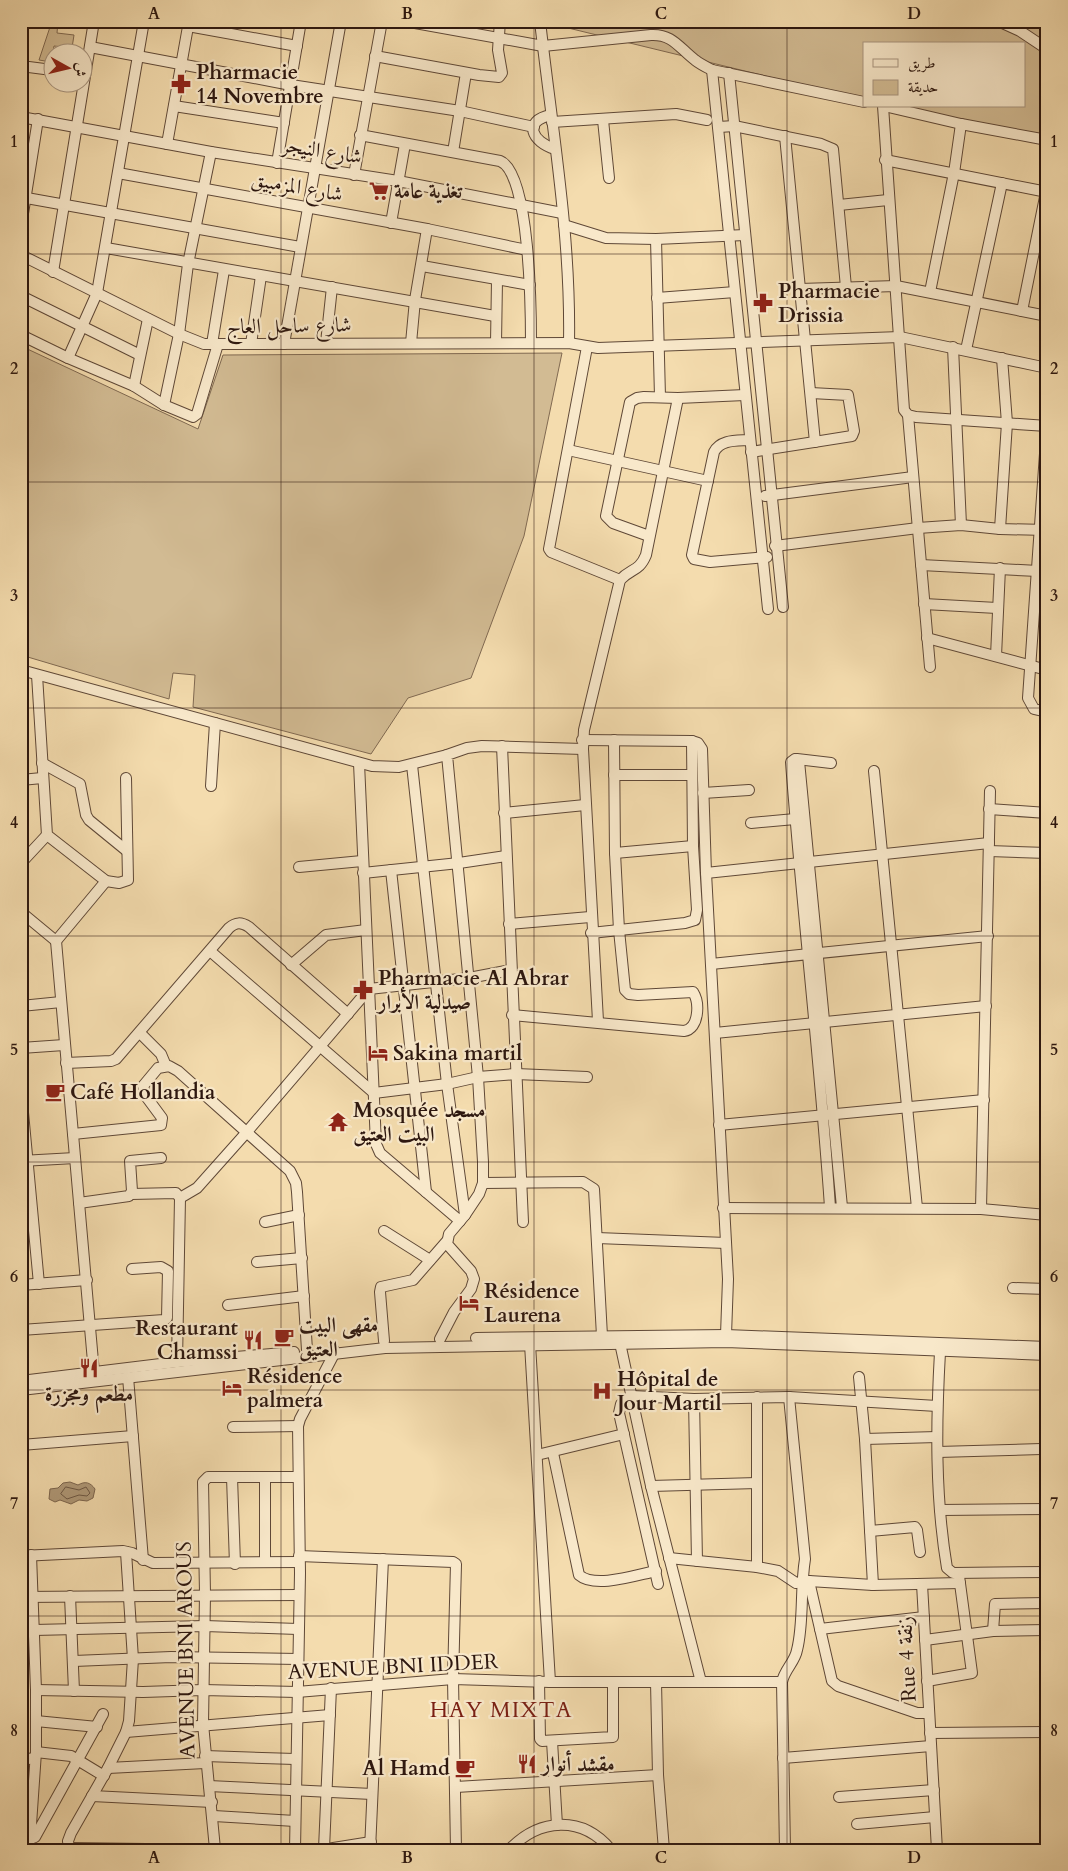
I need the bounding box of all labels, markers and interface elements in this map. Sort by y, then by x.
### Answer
text: A [148,3,160,25]
text: B [401,3,413,25]
text: C [655,3,667,25]
text: D [907,3,921,25]
north arrow [42,42,92,92]
legend [863,42,1026,108]
text: طريق [908,53,935,73]
place label: Pharmacie 14 Novembre [196,58,324,111]
text: ش [70,62,91,78]
pharmacy icon: Pharmacie 14 Novembre [170,73,192,95]
text: حديقة [908,77,938,97]
street label: شارع النيجر [277,130,364,175]
text: 1 [10,131,18,153]
text: 1 [1050,131,1058,153]
street label: شارع المزمبيق [248,165,345,212]
place label: تغذية عامة [394,177,463,206]
supermarket icon: تغذية عامة [368,180,390,202]
place label: Pharmacie Drissia [778,277,880,330]
pharmacy icon: Pharmacie Drissia [752,292,774,314]
street label: شارع ساحل العاج [226,310,352,346]
text: 2 [10,358,18,380]
text: 2 [1050,358,1058,380]
text: 3 [10,585,18,607]
text: 3 [1050,585,1058,607]
text: 4 [10,812,18,834]
text: 4 [1050,812,1058,834]
place label: Pharmacie Al Abrar صيدلية الأبرار [376,964,569,1017]
pharmacy icon: Pharmacie Al Abrar صيدلية الأبرار [352,979,374,1001]
text: 5 [10,1039,18,1061]
place label: Sakina martil [393,1039,522,1068]
text: 5 [1050,1039,1058,1061]
hotel icon: Sakina martil [367,1042,389,1064]
place label: Café Hollandia [70,1078,216,1107]
cafe icon: Café Hollandia [44,1081,66,1103]
place label: Mosquée مسجد البيت العتيق [353,1096,485,1149]
temple icon: Mosquée مسجد البيت العتيق [327,1111,349,1133]
text: 6 [10,1266,18,1288]
text: 6 [1050,1266,1058,1288]
place label: Résidence Laurena [484,1277,580,1330]
hotel icon: Résidence Laurena [458,1292,480,1314]
place label: مقهى البيت العتيق [299,1311,378,1364]
place label: Restaurant Chamssi [135,1314,239,1367]
cafe icon: مقهى البيت العتيق [273,1326,295,1348]
restaurant icon: Restaurant Chamssi [242,1329,264,1351]
restaurant icon: مطعم ومجزرة [78,1357,100,1379]
place label: Résidence palmera [247,1362,343,1415]
place label: Hôpital de Jour Martil [614,1365,722,1418]
hotel icon: Résidence palmera [221,1377,243,1399]
place label: مطعم ومجزرة [45,1380,133,1413]
hospital icon: Hôpital de Jour Martil [591,1380,613,1402]
text: 7 [10,1493,18,1515]
text: 7 [1050,1493,1058,1515]
street label: AVENUE BNI AROUS [170,1541,202,1759]
street label: Rue 4 زنقة [890,1615,924,1703]
street label: AVENUE BNI IDDER [287,1647,499,1687]
district label: HAY MIXTA [430,1695,572,1725]
text: 8 [10,1720,18,1742]
text: 8 [1050,1720,1058,1742]
place label: مقشد أنوار [540,1750,615,1779]
restaurant icon: مقشد أنوار [516,1753,538,1775]
place label: Al Hamd [362,1754,450,1783]
cafe icon: Al Hamd [454,1757,476,1779]
text: A [148,1847,160,1869]
text: B [401,1847,413,1869]
text: C [655,1847,667,1869]
text: D [907,1847,921,1869]

